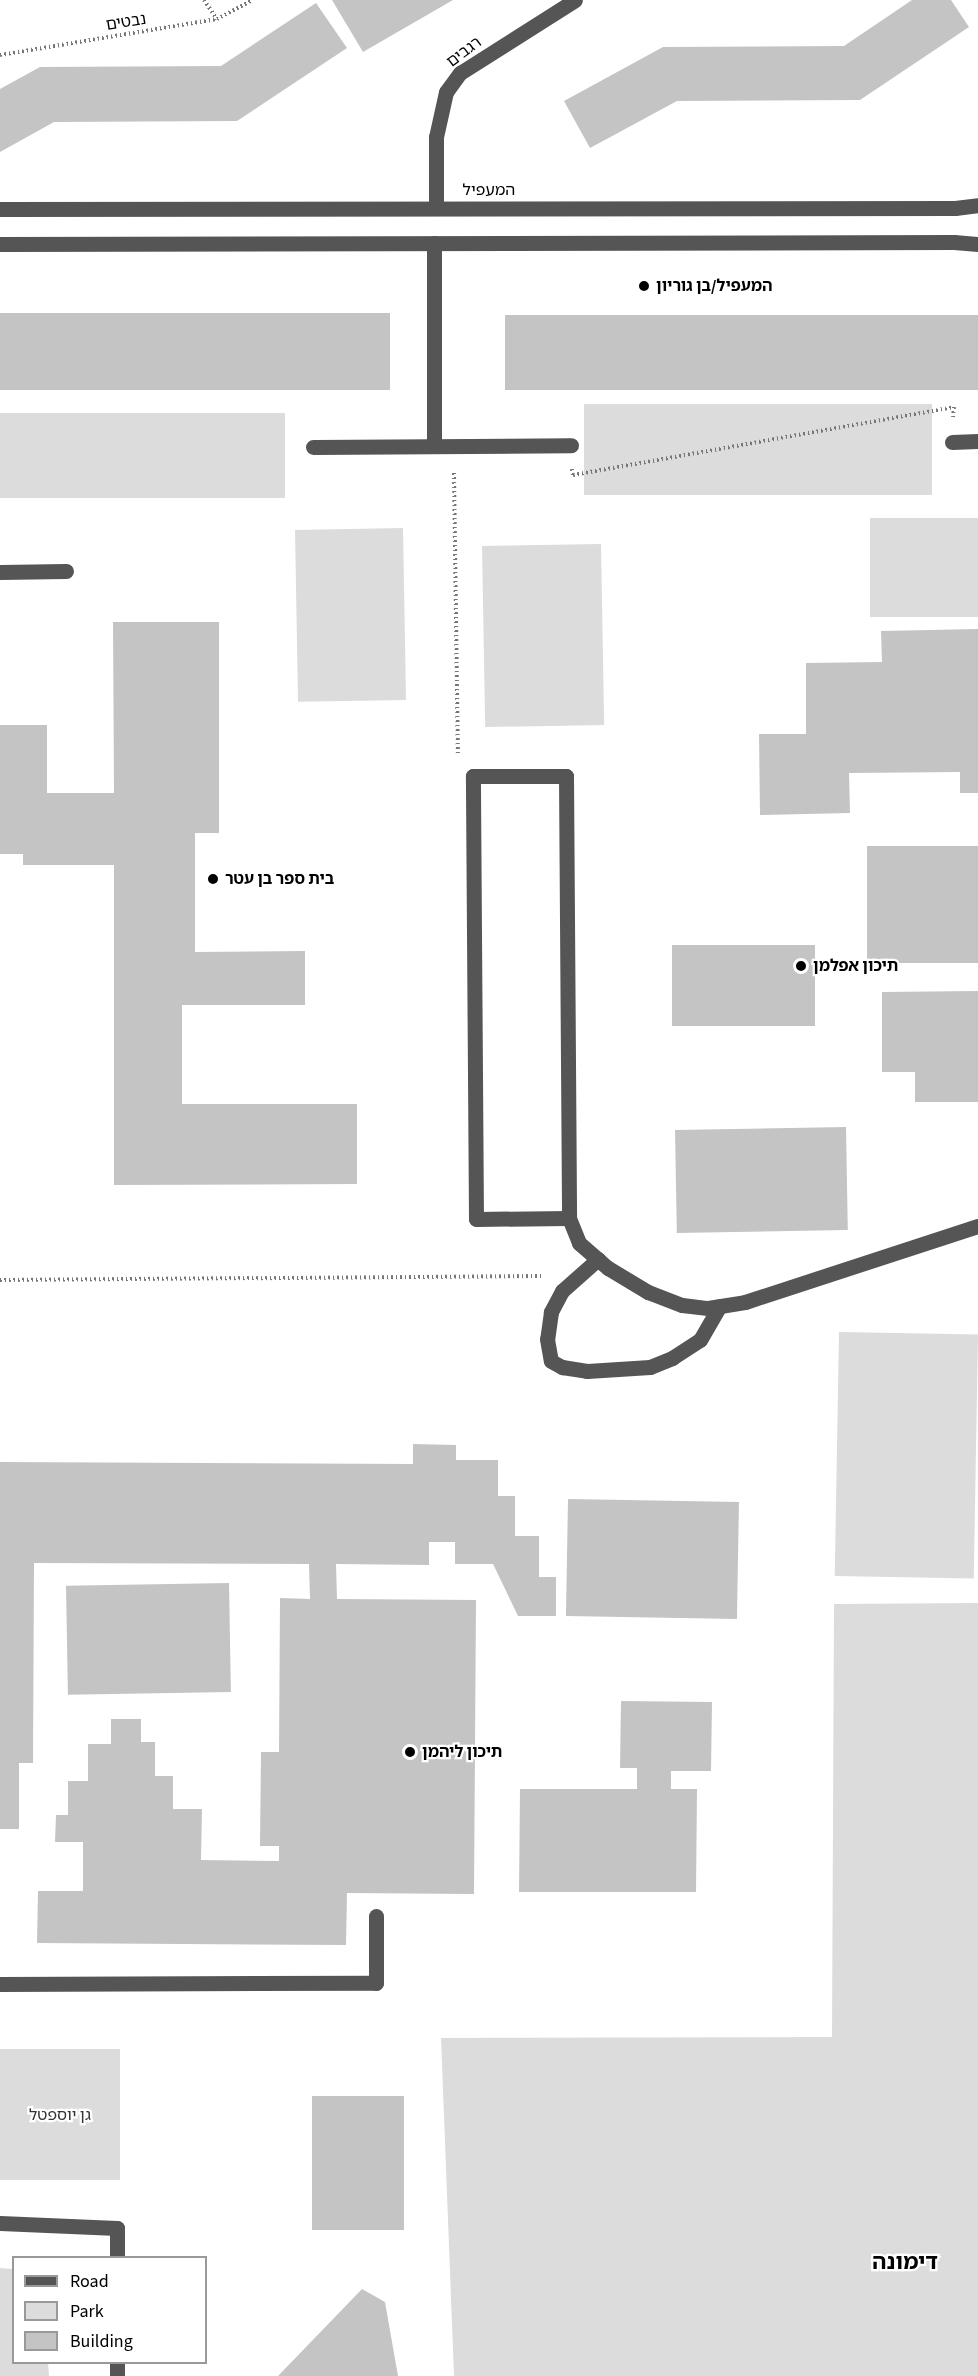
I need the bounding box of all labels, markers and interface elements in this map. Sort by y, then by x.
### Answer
street label: נבטים [104,9,148,35]
street label: רגבים [443,33,485,71]
street label: המעפיל [463,180,515,200]
place label: המעפיל/בן גוריון [656,276,773,296]
marker: המעפיל/בן גוריון [637,279,651,293]
place label: בית ספר בן עטר [225,869,334,889]
marker: בית ספר בן עטר [206,872,220,886]
place label: תיכון אפלמן [813,956,898,976]
marker: תיכון אפלמן [794,959,808,973]
place label: תיכון ליהמן [422,1742,502,1762]
marker: תיכון ליהמן [403,1745,417,1759]
park label: גן יוספטל [29,2105,91,2125]
district label: דימונה [872,2250,938,2276]
legend [12,2256,207,2364]
text: Road [70,2269,109,2294]
text: Park [70,2299,104,2324]
text: Building [70,2329,133,2354]

